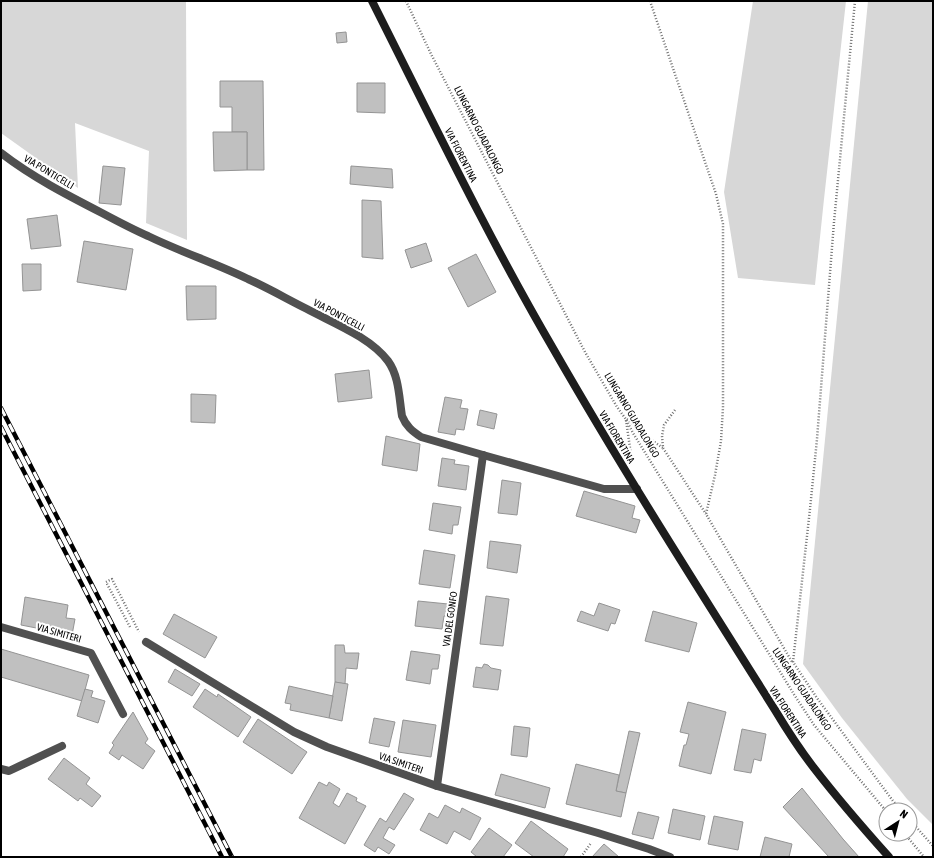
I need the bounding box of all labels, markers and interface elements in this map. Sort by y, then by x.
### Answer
street label: LUNGARNO GUADALONGO [452,84,506,176]
street label: VIA FIORENTINA [443,126,479,184]
street label: VIA PONTICELLI [22,153,76,191]
street label: VIA PONTICELLI [312,297,366,333]
street label: LUNGARNO GUADALONGO [602,371,662,460]
street label: VIA FIORENTINA [597,409,637,465]
street label: VIA DEL GONFO [441,590,459,647]
street label: VIA SIMITERI [35,621,83,645]
street label: LUNGARNO GUADALONGO [770,646,834,732]
street label: VIA FIORENTINA [767,684,809,740]
street label: VIA SIMITERI [377,750,425,776]
north arrow [878,802,918,842]
text: N [898,807,910,821]

